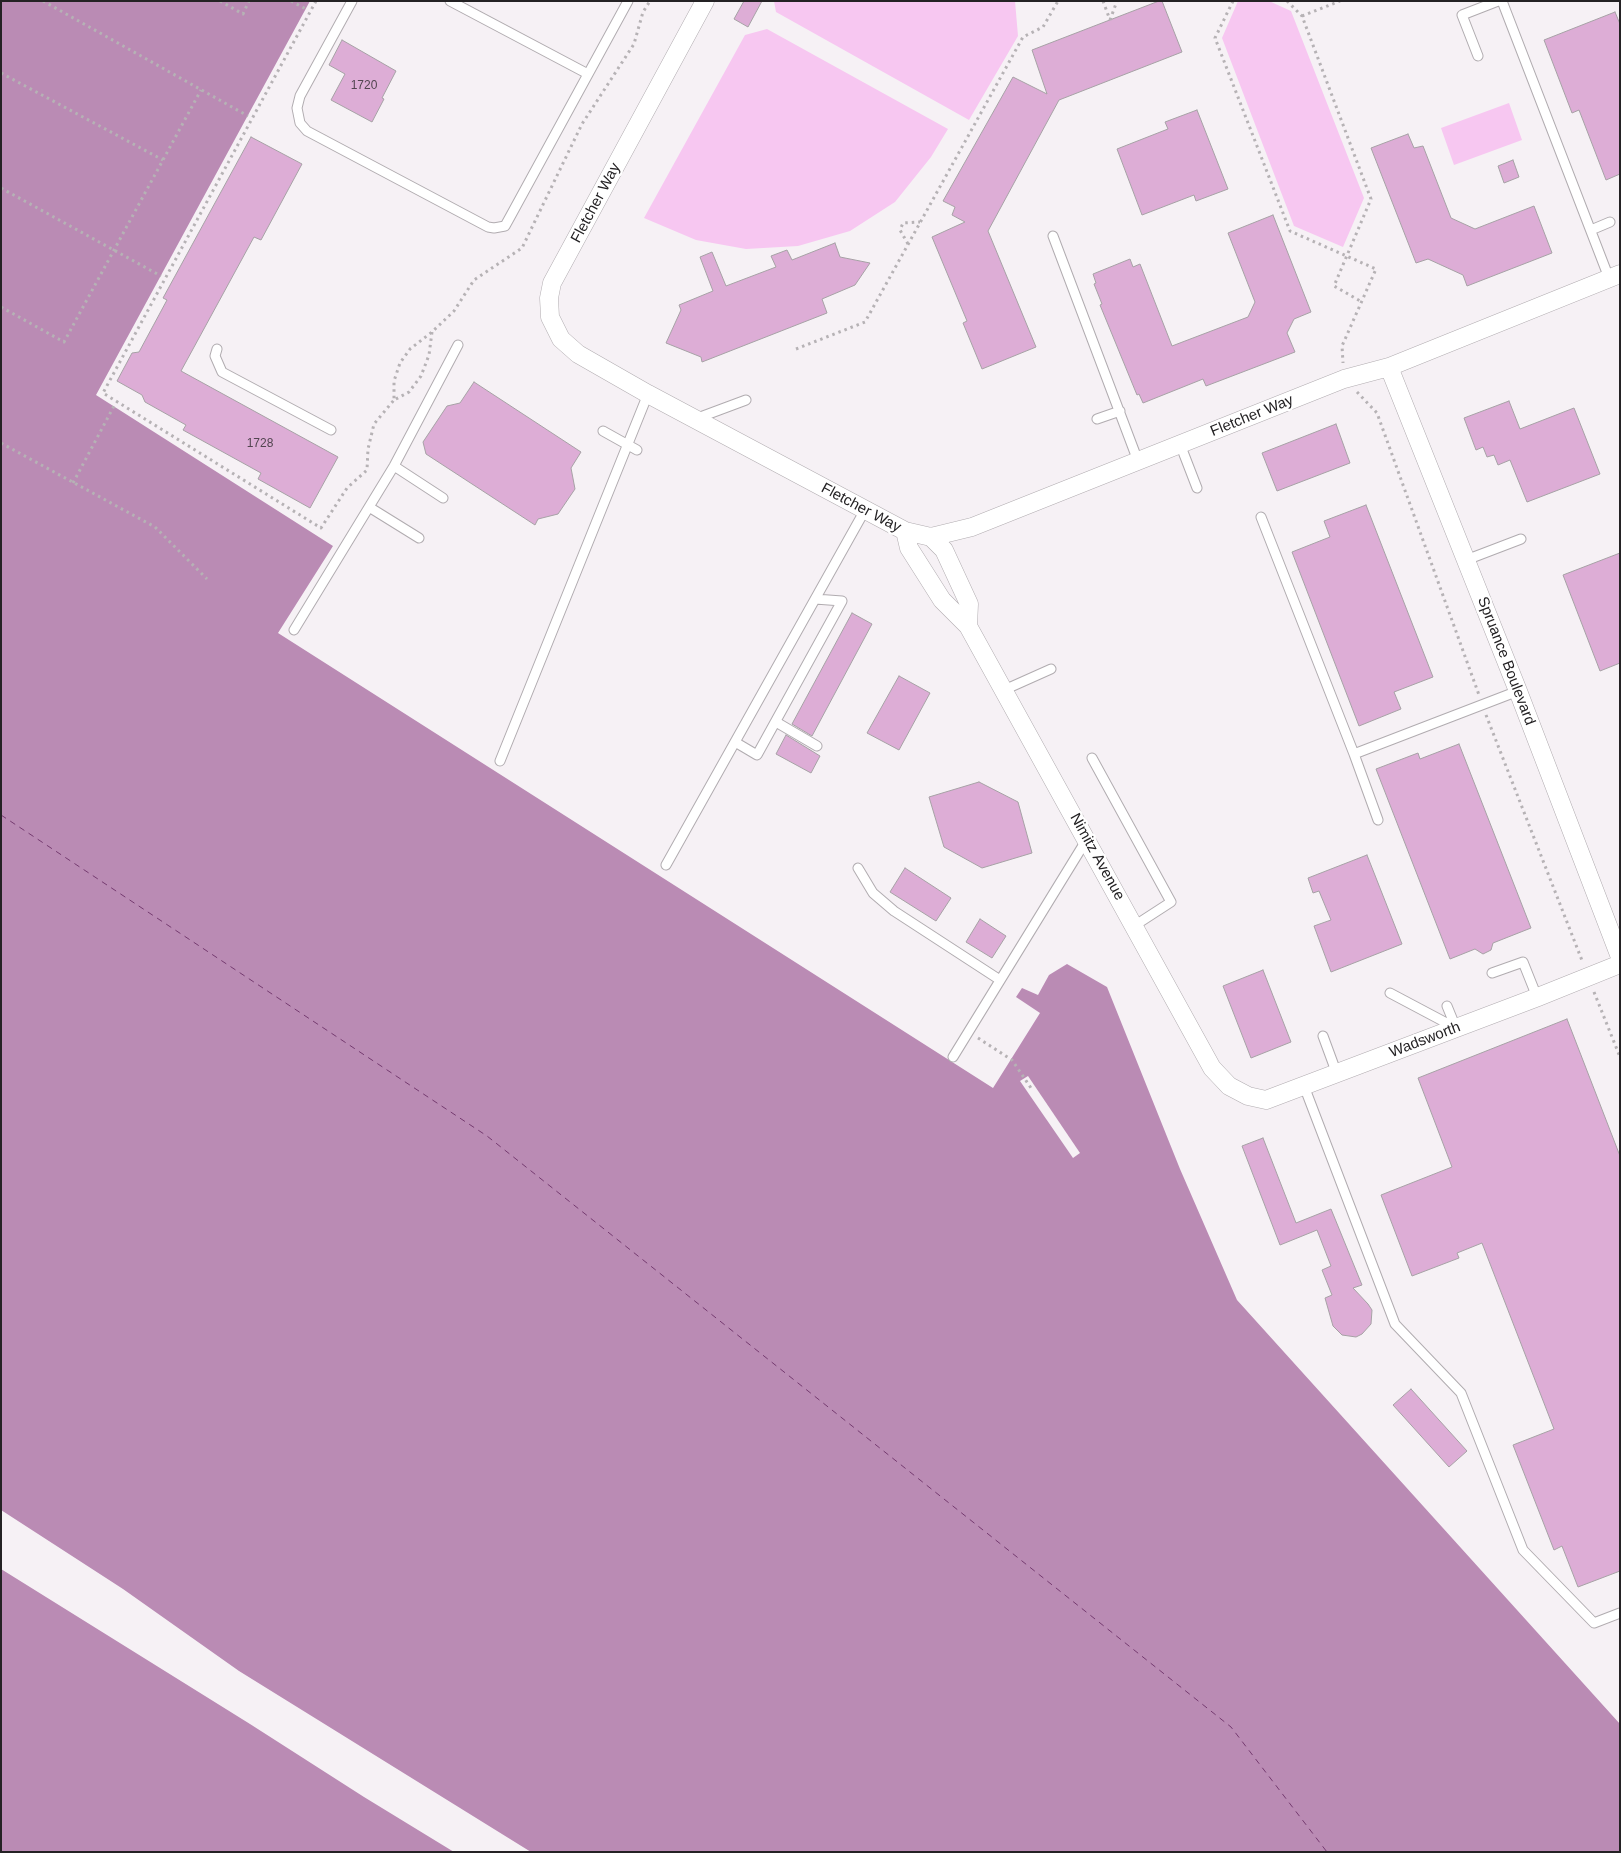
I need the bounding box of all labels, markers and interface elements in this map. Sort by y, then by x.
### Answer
house number: 1720 [351,79,377,93]
street label: Fletcher Way [567,160,625,246]
street label: Fletcher Way [1208,391,1296,441]
house number: 1728 [247,437,273,451]
street label: Fletcher Way [818,479,904,537]
street label: Spruance Boulevard [1473,594,1539,728]
street label: Nimitz Avenue [1066,810,1128,904]
street label: Wadsworth [1387,1018,1463,1062]

